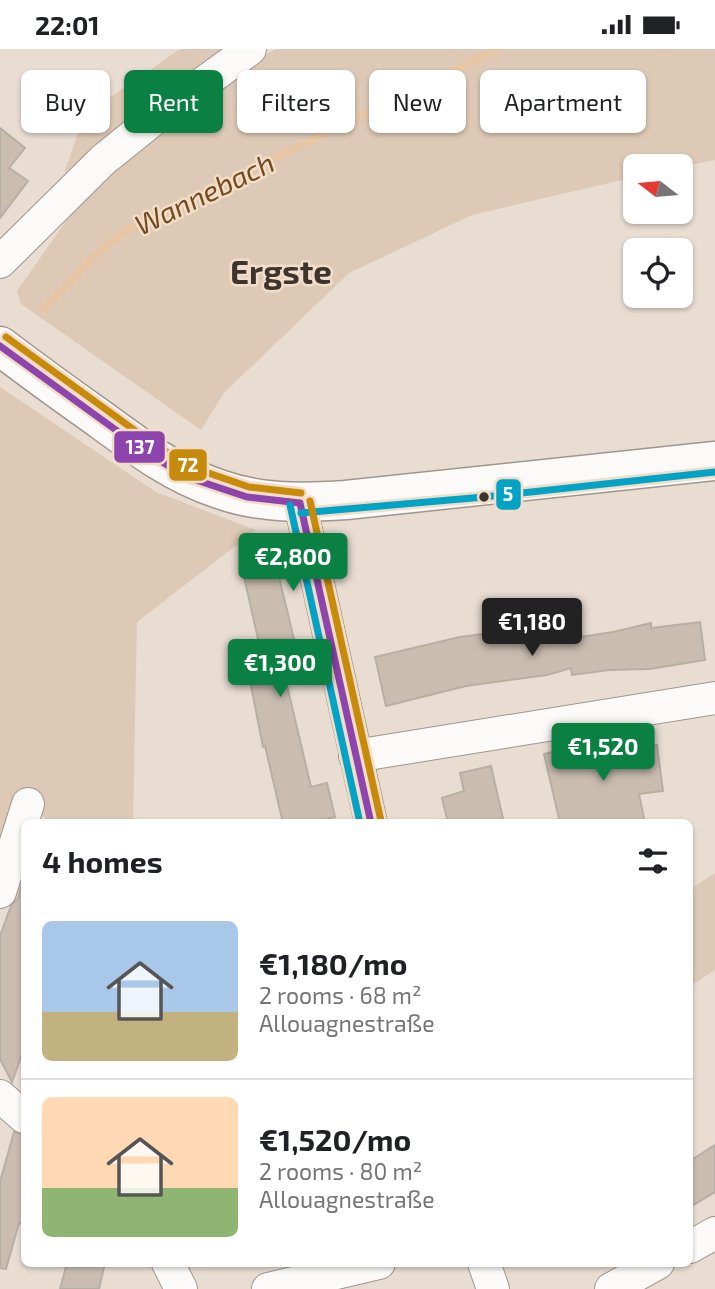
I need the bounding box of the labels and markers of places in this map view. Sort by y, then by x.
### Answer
unlabelled marker [477,490,491,504]
pin: €2,800 [236,533,350,593]
pin: €1,180 [475,599,589,658]
pin: €1,300 [223,639,337,699]
pin: €1,520 [546,723,660,783]

